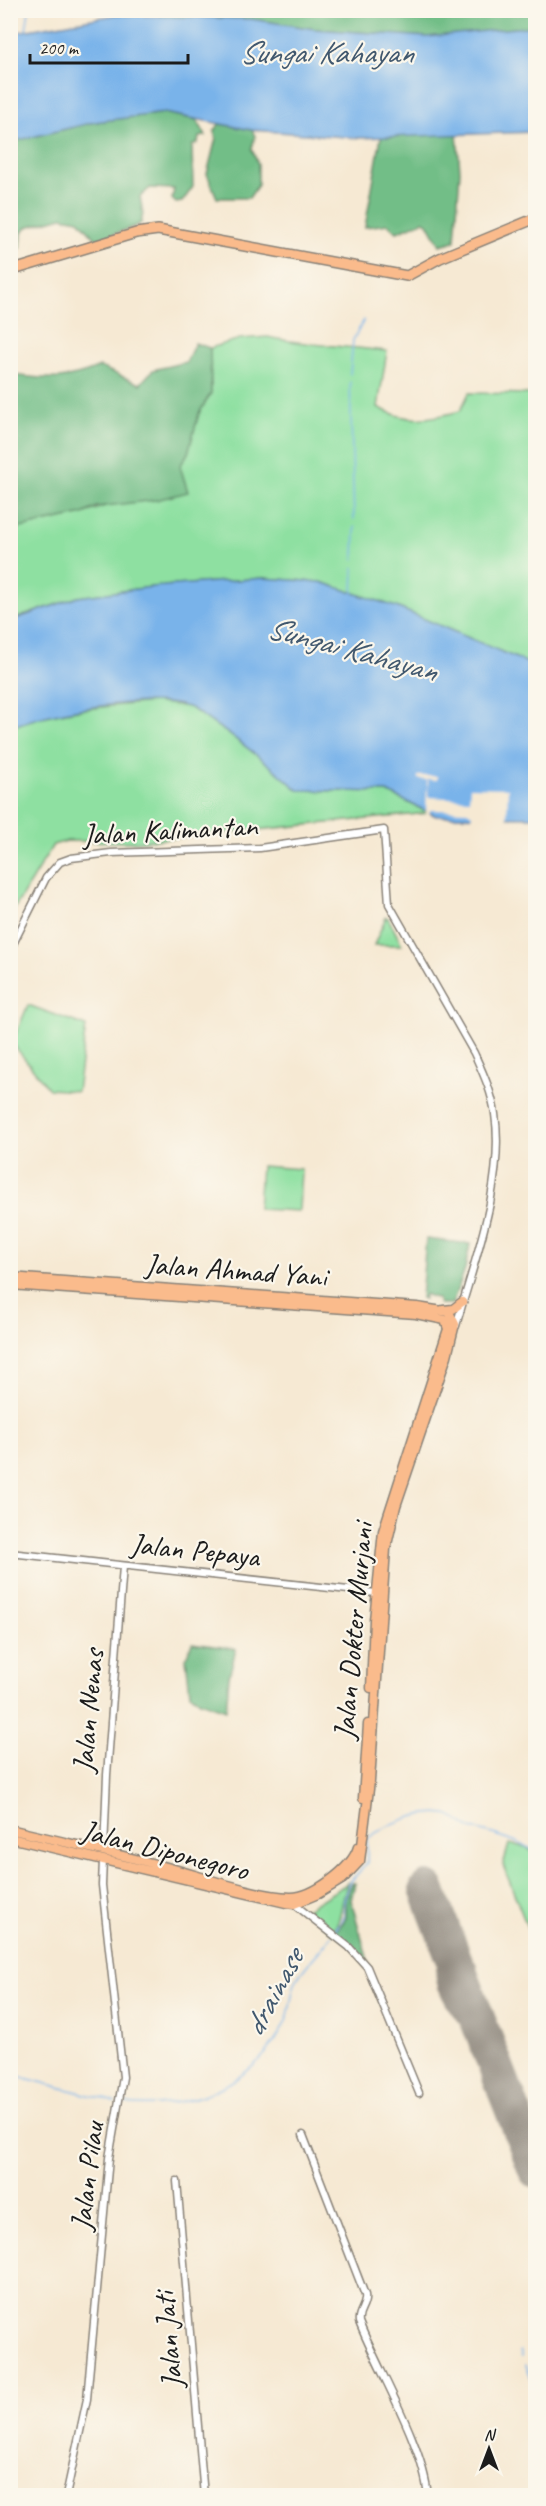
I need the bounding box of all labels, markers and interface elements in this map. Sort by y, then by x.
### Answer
scale bar [30,27,188,65]
water label: Sungai Kahayan [239,32,415,73]
text: 200 m [39,37,80,59]
water label: Sungai Kahayan [263,607,444,692]
street label: Jalan Kalimantan [80,806,260,854]
street label: Jalan Ahmad Yani [142,1245,331,1296]
street label: Jalan Dokter Murjani [324,1518,382,1743]
street label: Jalan Pepaya [127,1524,263,1576]
street label: Jalan Nenas [64,1645,113,1776]
street label: Jalan Diponegoro [76,1810,254,1889]
water label: drainase [233,1938,315,2044]
street label: Jalan Pilau [61,2118,113,2234]
street label: Jalan Jati [145,2287,191,2392]
north arrow [459,2419,519,2479]
text: N [484,2425,497,2445]

